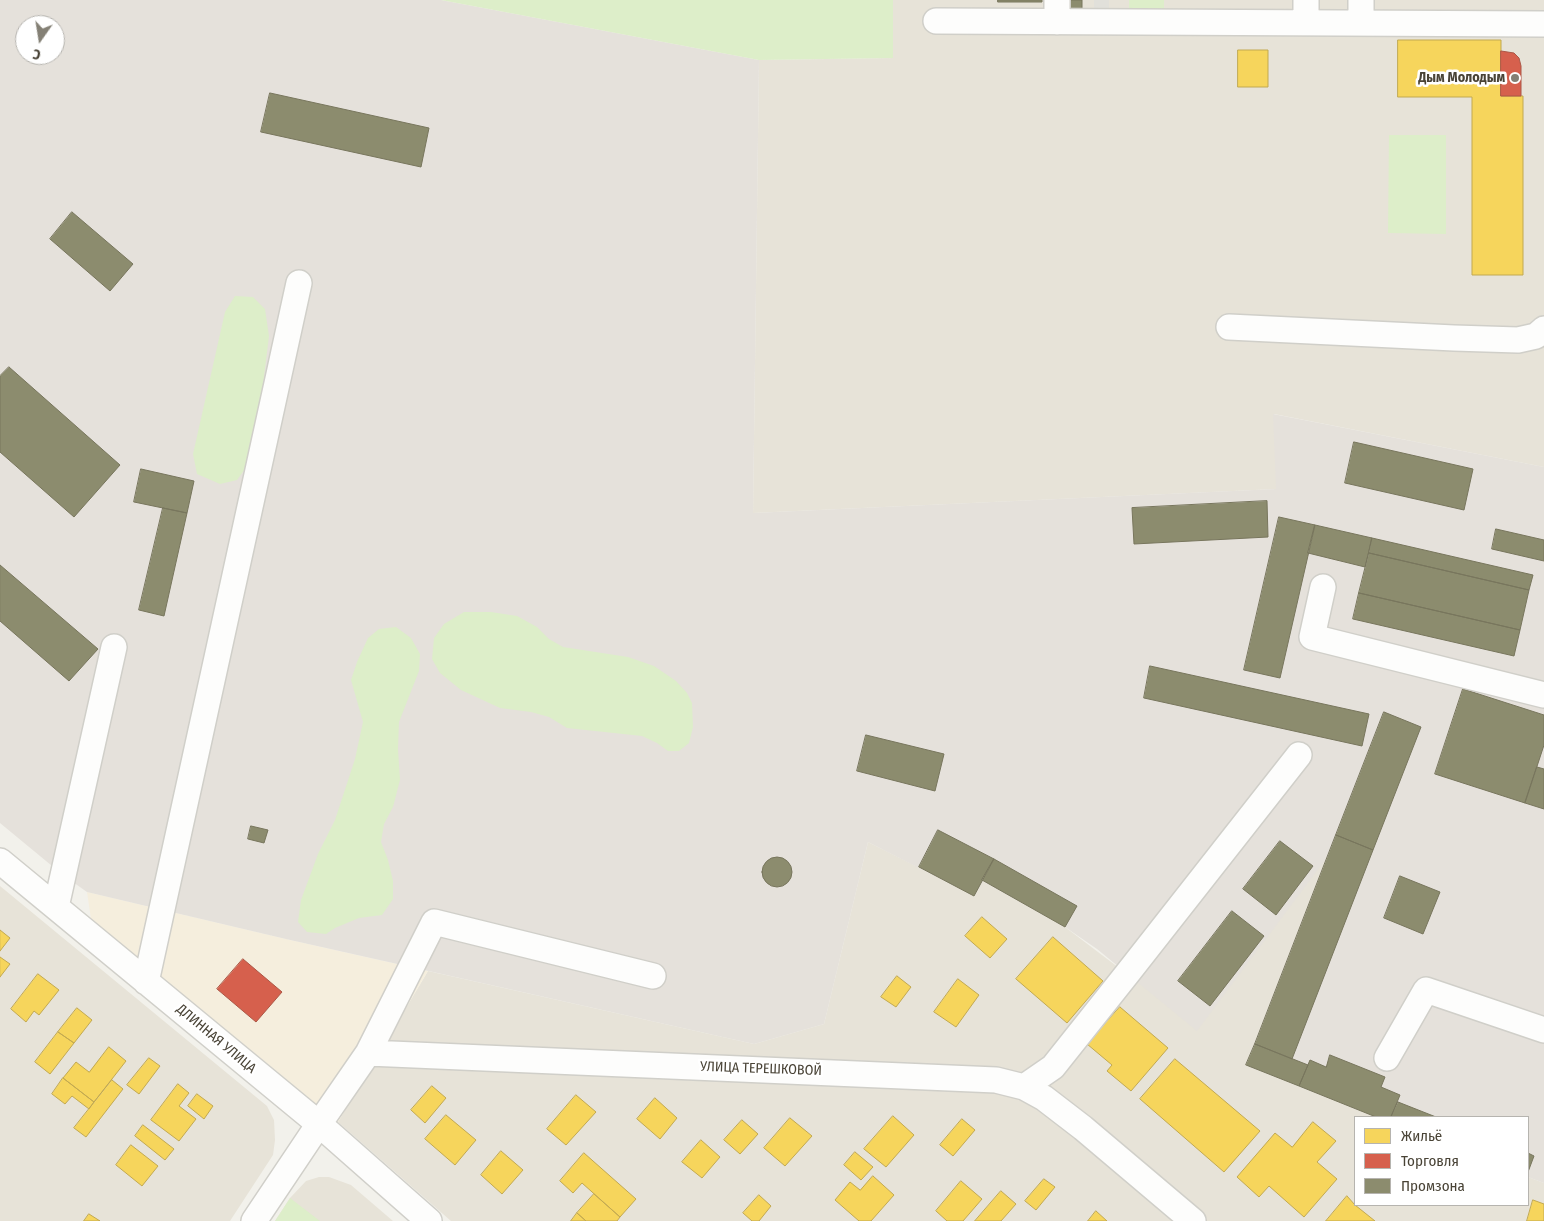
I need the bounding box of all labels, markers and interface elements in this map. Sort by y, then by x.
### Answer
north arrow [15,15,65,65]
text: С [31,45,42,63]
place label: Дым Молодым [1418,70,1505,86]
marker: Дым Молодым [1509,72,1521,84]
street label: ДЛИННАЯ УЛИЦА [173,1001,259,1077]
street label: УЛИЦА ТЕРЕШКОВОЙ [700,1058,822,1080]
legend [1354,1116,1529,1206]
text: Жильё [1401,1127,1442,1145]
text: Торговля [1401,1152,1459,1170]
text: Промзона [1401,1177,1465,1195]

